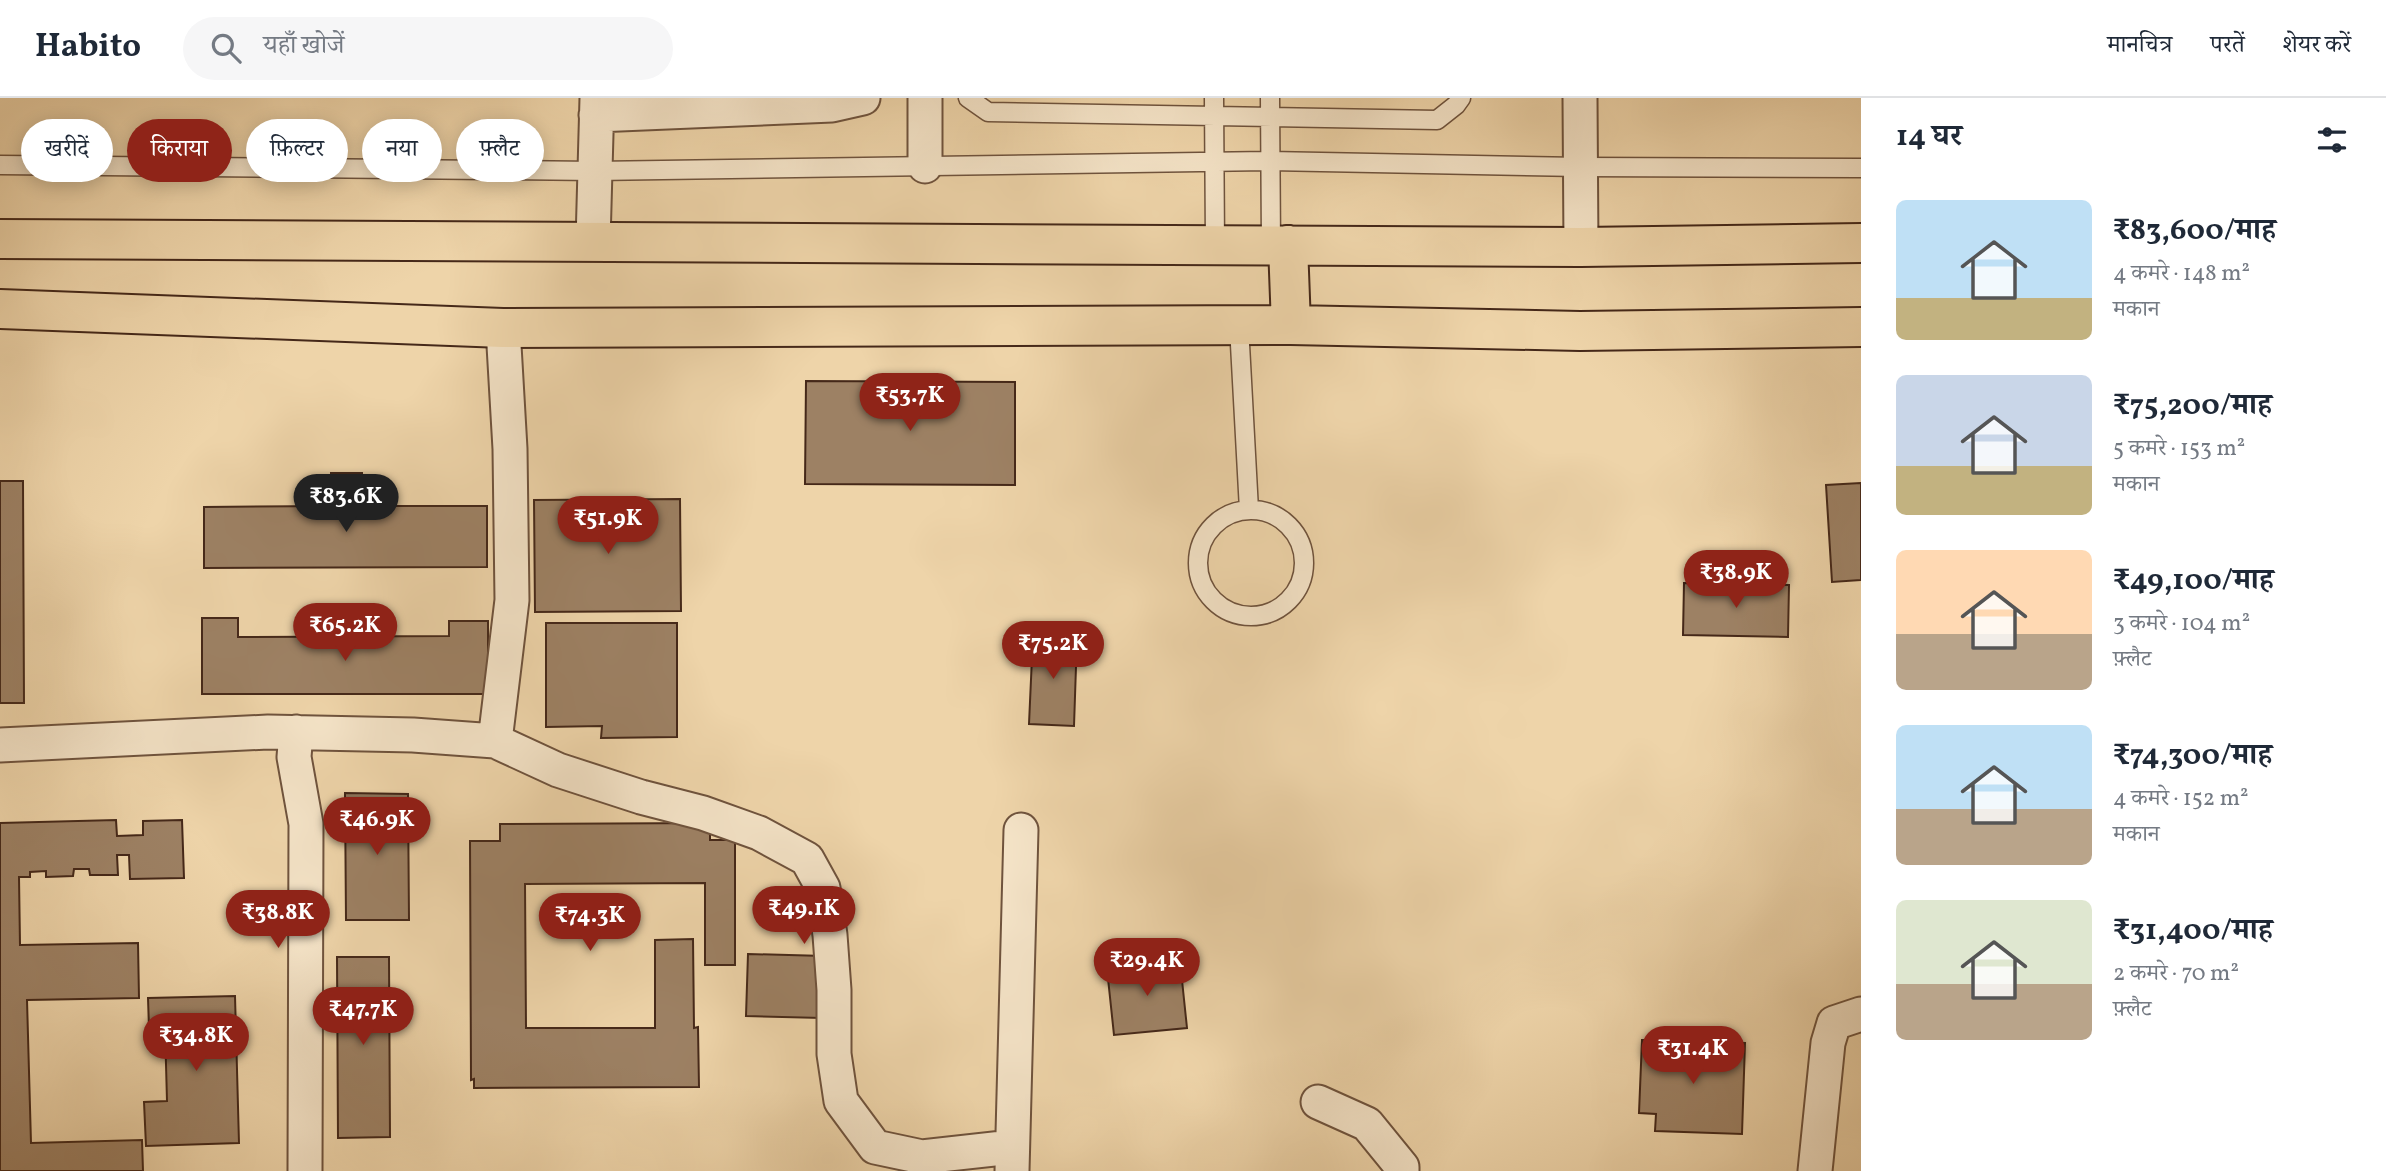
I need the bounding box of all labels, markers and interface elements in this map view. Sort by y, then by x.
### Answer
search box [183,17,673,80]
text: Habito [35,25,141,71]
text: यहाँ खोजें [263,28,344,64]
icon: search [207,29,245,67]
text: मानचित्र [2107,29,2172,63]
text: परतें [2210,29,2245,63]
text: शेयर करें [2283,29,2351,63]
text: 14 घर [1896,116,1962,158]
chip: खरीदें [21,119,113,182]
chip: किराया [127,119,232,182]
chip: फ़िल्टर [246,119,348,182]
chip: नया [362,119,442,182]
chip: फ़्लैट [456,119,544,182]
icon: filters [2313,121,2351,159]
text: ₹83,600/माह [2113,210,2276,252]
icon: home [1952,228,2036,312]
text: 4 कमरे · 148 m² [2113,258,2250,290]
text: मकान [2113,294,2160,326]
pin: ₹53.7K [853,374,967,433]
text: ₹53.7K [875,380,945,412]
text: ₹75,200/माह [2113,385,2272,427]
icon: home [1952,403,2036,487]
text: 5 कमरे · 153 m² [2113,433,2245,465]
text: मकान [2113,469,2160,501]
pin: ₹83.6K [289,474,403,534]
text: ₹83.6K [310,481,382,513]
pin: ₹51.9K [551,496,665,556]
text: ₹51.9K [574,503,642,535]
pin: ₹38.9K [1679,550,1793,610]
text: ₹38.9K [1700,557,1772,589]
text: ₹49,100/माह [2113,560,2274,602]
icon: home [1952,578,2036,662]
pin: ₹65.2K [288,603,402,663]
text: 3 कमरे · 104 m² [2113,608,2250,640]
text: ₹65.2K [309,610,381,642]
pin: ₹75.2K [996,622,1110,681]
text: ₹75.2K [1018,628,1088,660]
text: फ़्लैट [2113,644,2151,676]
text: ₹74,300/माह [2113,735,2272,777]
icon: home [1952,753,2036,837]
text: 4 कमरे · 152 m² [2113,783,2249,815]
pin: ₹46.9K [320,798,434,857]
text: ₹46.9K [339,804,415,836]
text: मकान [2113,819,2160,851]
pin: ₹49.1K [747,886,861,946]
pin: ₹38.8K [221,890,335,950]
text: ₹49.1K [768,893,840,925]
pin: ₹74.3K [533,894,647,953]
text: ₹38.8K [242,897,314,929]
text: ₹74.3K [555,900,625,932]
text: ₹31,400/माह [2113,910,2273,952]
icon: home [1952,928,2036,1012]
pin: ₹29.4K [1090,939,1204,998]
text: ₹29.4K [1110,945,1184,977]
text: 2 कमरे · 70 m² [2113,958,2239,990]
pin: ₹47.7K [306,988,420,1047]
text: ₹47.7K [329,994,397,1026]
text: फ़्लैट [2113,994,2151,1026]
pin: ₹34.8K [139,1014,253,1073]
text: ₹34.8K [159,1020,233,1052]
pin: ₹31.4K [1636,1026,1750,1086]
text: ₹31.4K [1658,1033,1728,1065]

